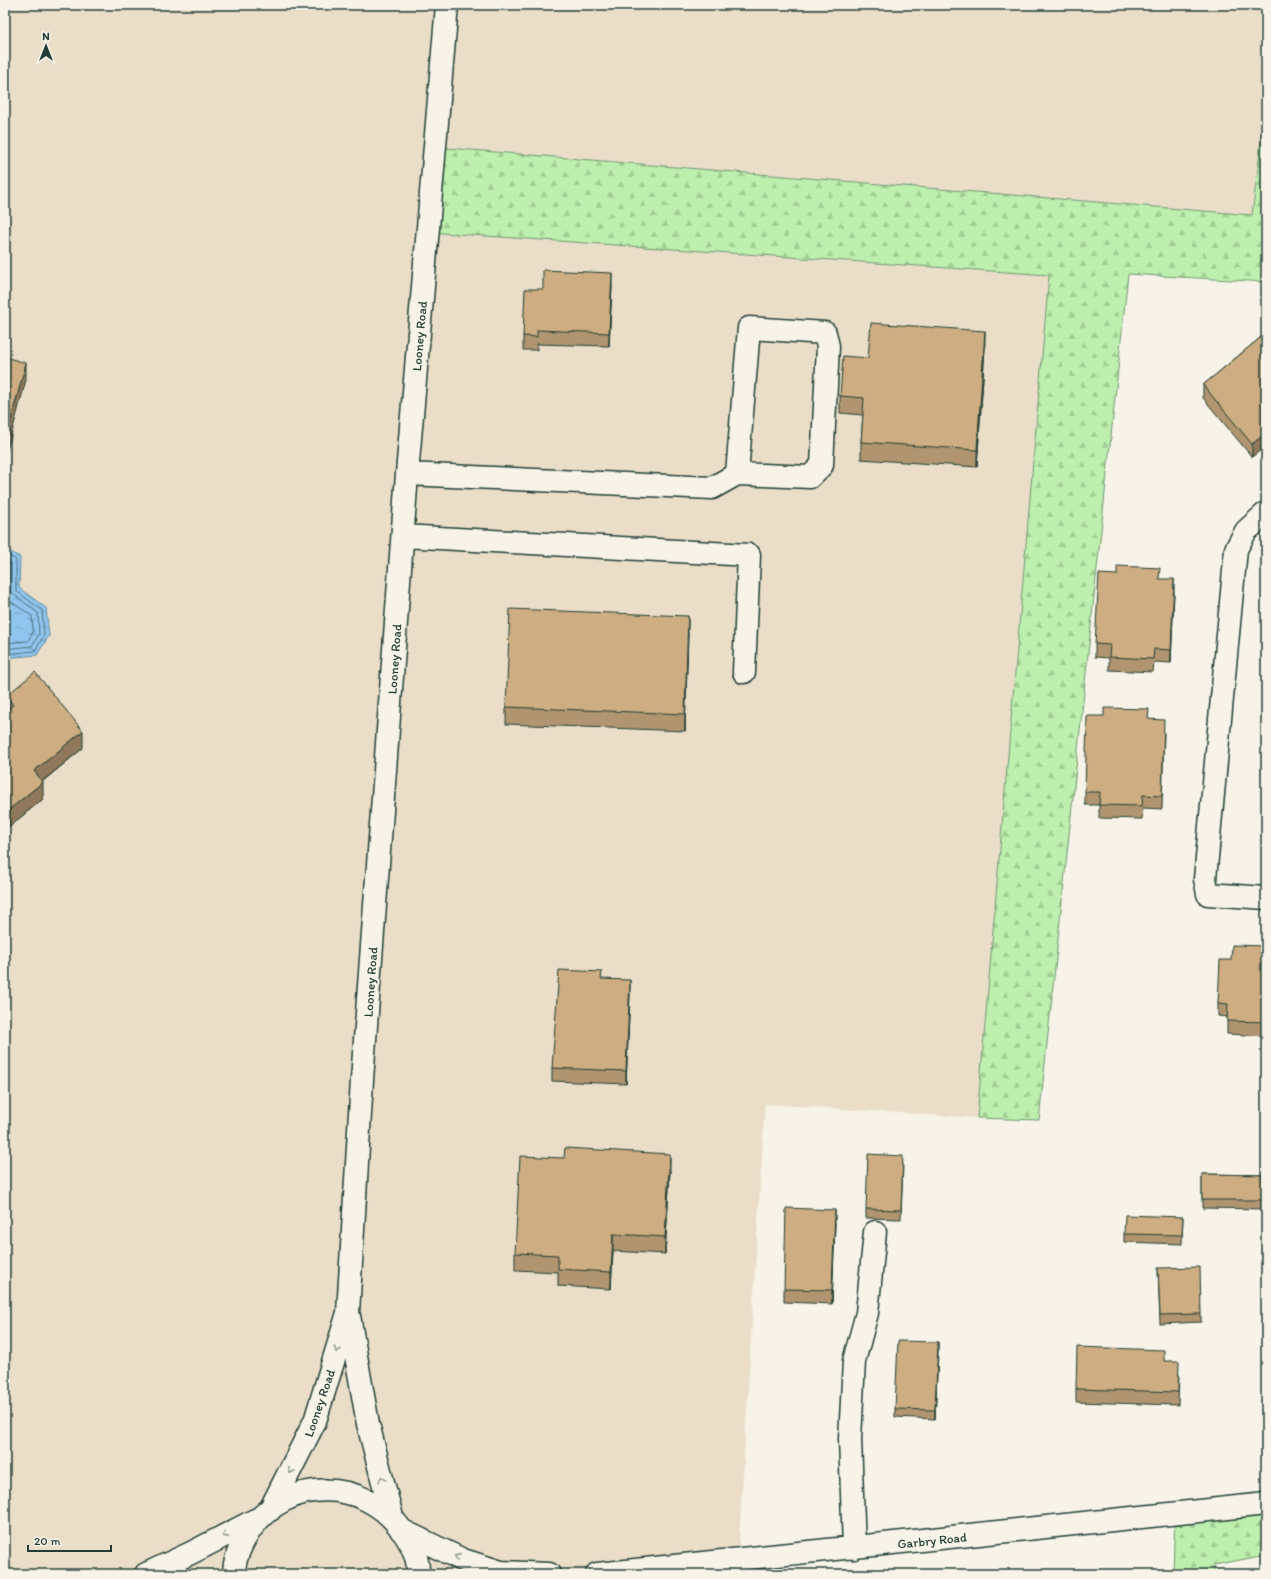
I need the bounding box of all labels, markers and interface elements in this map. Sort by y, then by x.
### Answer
north arrow [26,26,66,66]
text: N [42,30,50,43]
street label: Looney Road [409,300,430,372]
street label: Looney Road [385,623,404,695]
street label: Looney Road [361,946,380,1018]
one-way arrow [333,1346,342,1353]
street label: Looney Road [301,1367,338,1439]
one-way arrow [288,1467,295,1474]
one-way arrow [378,1476,387,1483]
scale bar [28,1527,111,1553]
street label: Garbry Road [897,1529,967,1552]
one-way arrow [222,1531,229,1538]
text: 20 m [34,1534,61,1548]
one-way arrow [453,1554,461,1562]

